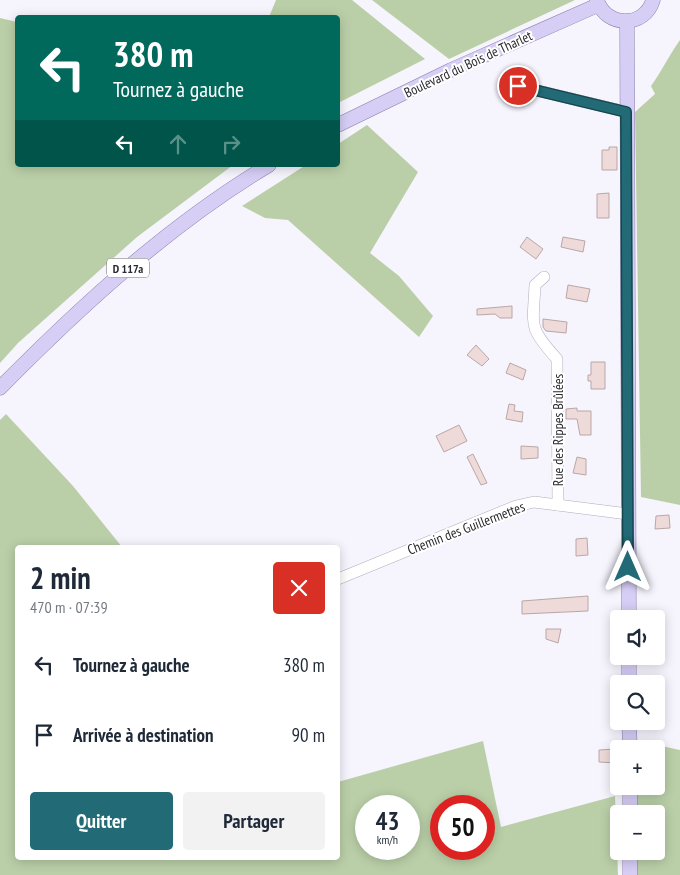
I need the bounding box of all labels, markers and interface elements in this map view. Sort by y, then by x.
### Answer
street label: Boulevard du Bois de Tharlet [401,26,535,102]
text: 380 m [113,31,194,77]
icon: left [30,35,95,100]
pin [497,65,539,107]
icon: arrive [504,72,532,100]
text: Tournez à gauche [113,75,244,103]
icon: left [111,130,139,158]
icon: ahead [164,130,192,158]
icon: right [217,130,245,158]
road number: D 117a [107,258,149,278]
street label: Rue des Rippes Brûlées [549,374,567,486]
street label: Chemin des Guillermettes [405,497,527,559]
position arrow [601,540,653,592]
text: 2 min [30,558,91,597]
button: close [273,562,325,614]
text: 470 m · 07:39 [30,597,108,617]
map controls [610,610,665,860]
button: sound [610,610,665,665]
icon: left [30,651,58,679]
text: Tournez à gauche [73,653,190,677]
text: 380 m [283,653,325,677]
button: search [610,675,665,730]
icon: arrive [30,721,58,749]
text: Arrivée à destination [73,723,214,747]
text: 90 m [292,723,325,747]
button: + [610,740,665,795]
button: Quitter [30,792,173,850]
button: Partager [183,792,325,850]
speed limit sign: 50 [430,795,495,860]
text: 43 [376,805,399,837]
button: − [610,805,665,860]
text: km/h [377,832,398,847]

